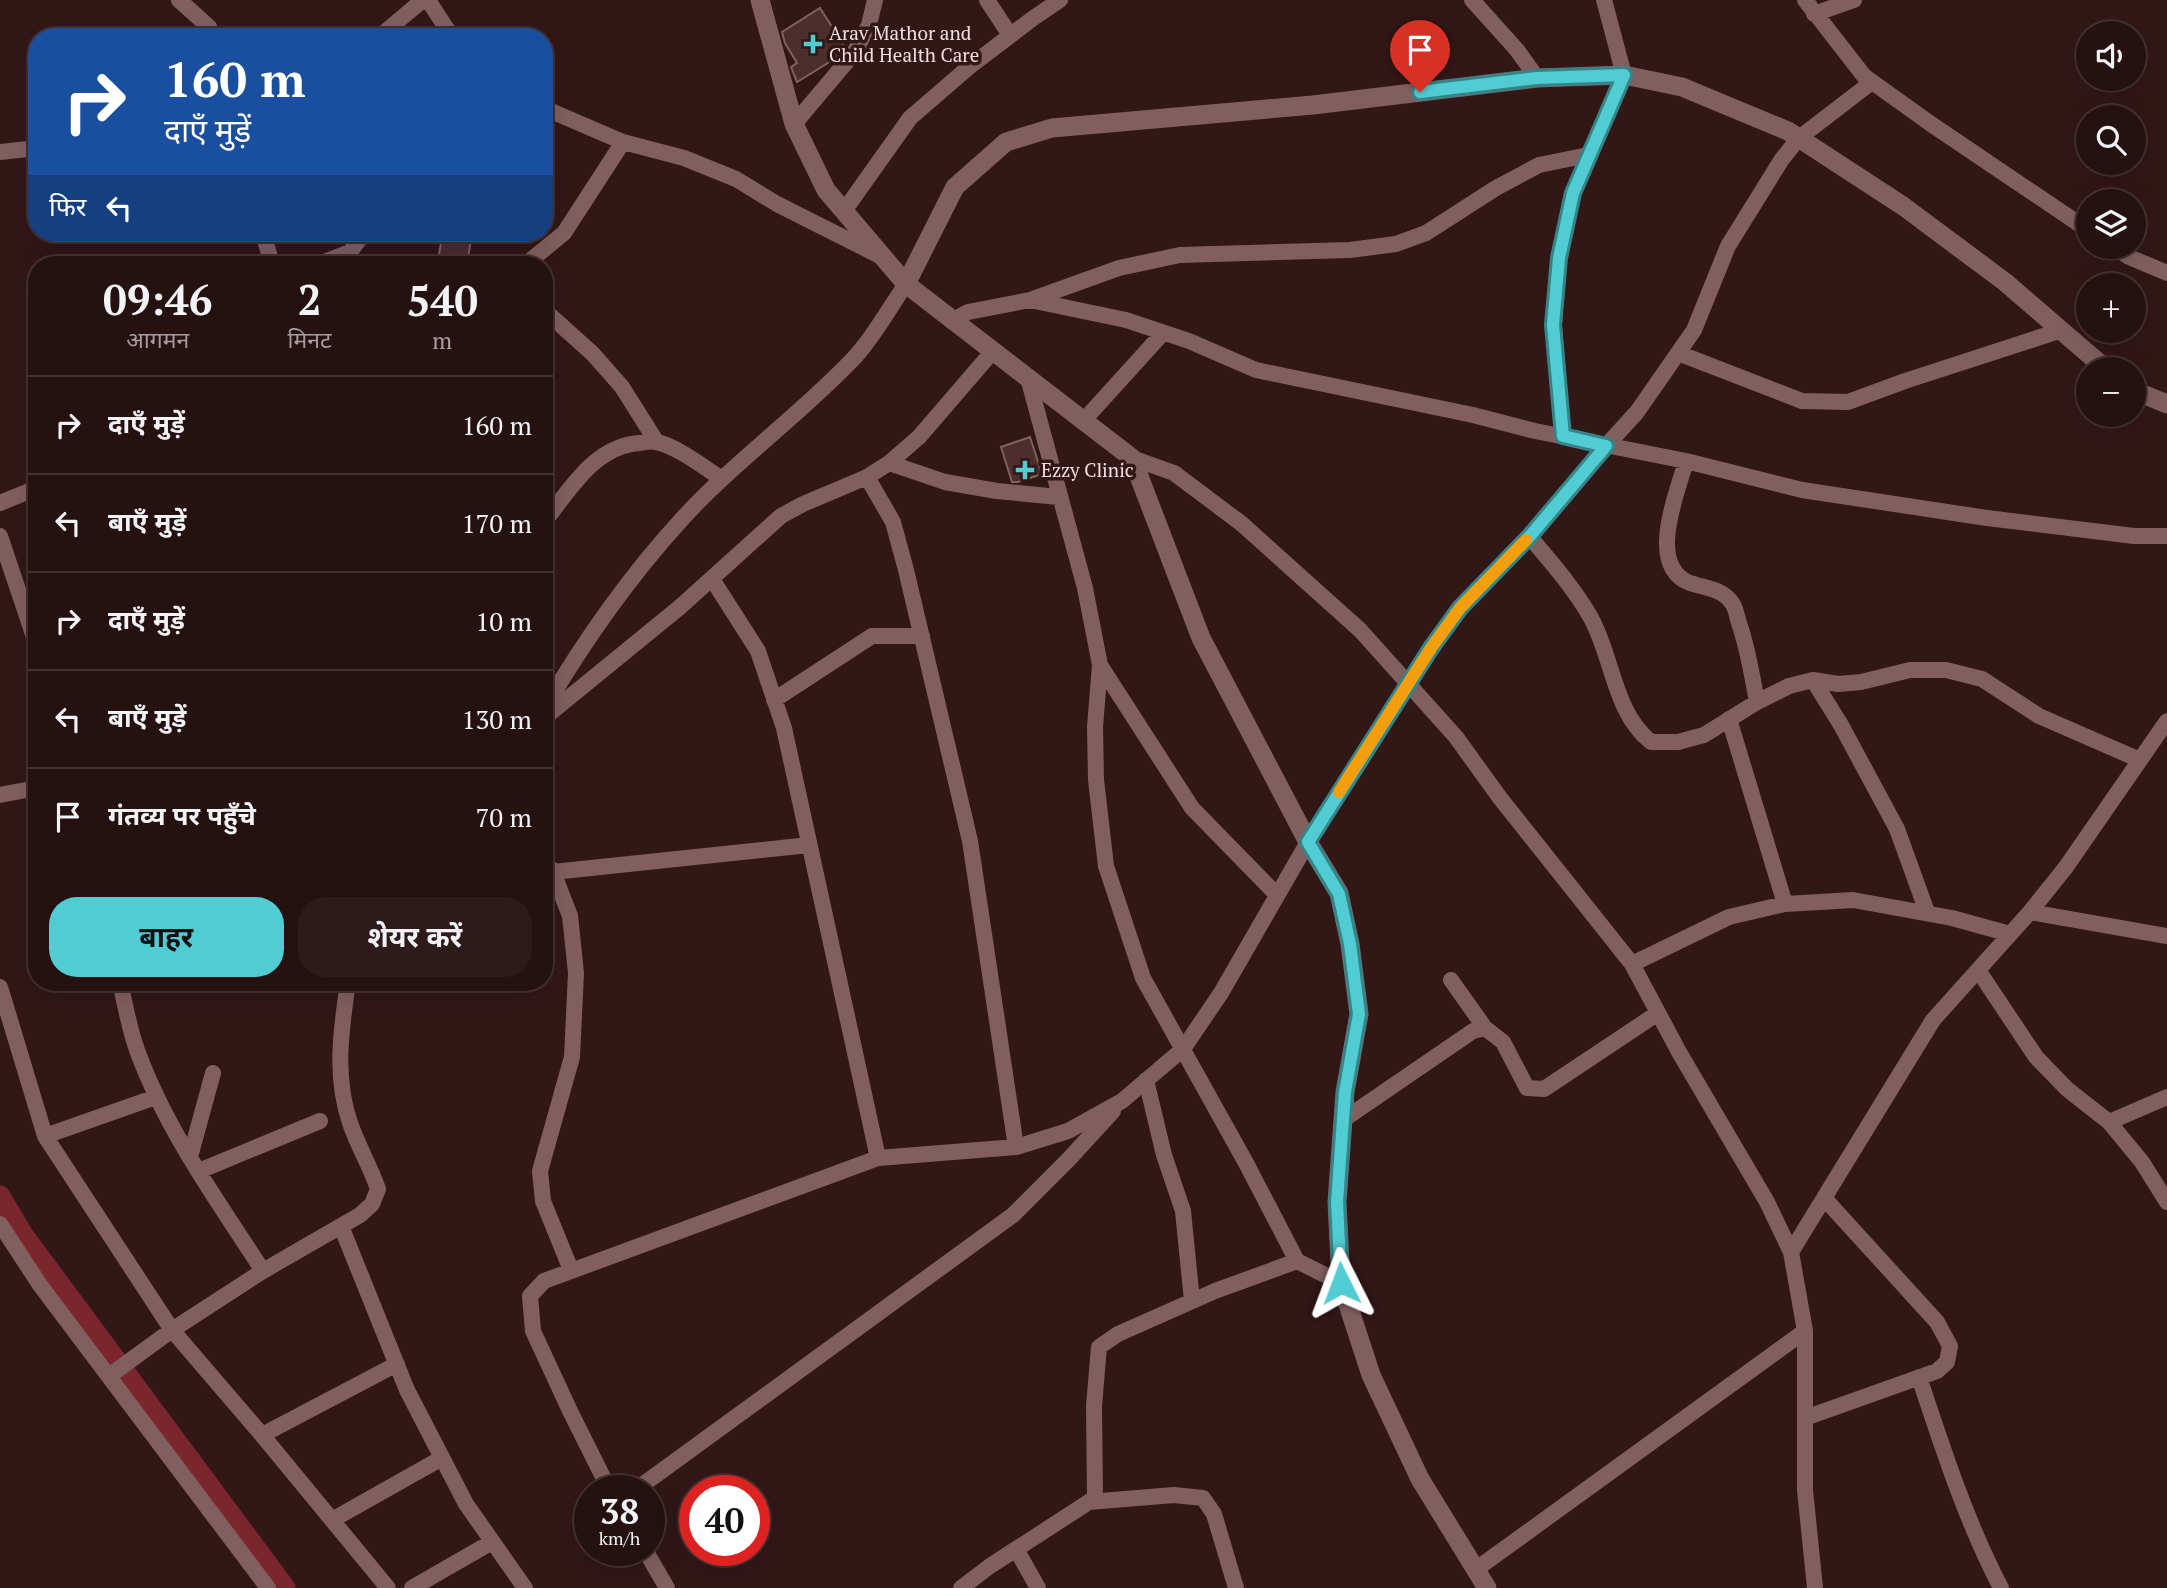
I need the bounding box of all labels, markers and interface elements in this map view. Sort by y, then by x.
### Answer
place label: Arav Mathor and Child Health Care [829,20,979,67]
pin [1390,20,1450,92]
map controls [2076,21,2146,427]
button: sound [2076,21,2146,91]
icon: arrive [1401,31,1439,69]
marker: Arav Mathor and Child Health Care [803,34,823,54]
text: 160 m [164,46,306,111]
icon: right [49,56,140,147]
button: search [2076,105,2146,175]
text: दाएँ मुड़ें [164,109,251,151]
text: फिर [49,189,86,223]
icon: left [100,189,138,227]
button: layers [2076,189,2146,259]
text: 09:46 [103,271,212,327]
text: 2 [298,271,321,327]
text: 540 [407,272,478,328]
button: + [2076,273,2146,343]
text: आगमन [126,324,189,355]
text: मिनट [288,324,332,355]
text: m [432,325,452,356]
button: − [2076,357,2146,427]
icon: right [49,406,87,444]
text: दाएँ मुड़ें [108,406,185,440]
text: 160 m [462,408,532,442]
place label: Ezzy Clinic [1041,457,1134,482]
marker: Ezzy Clinic [1015,460,1035,480]
icon: left [49,504,87,542]
text: बाएँ मुड़ें [108,504,186,538]
text: 170 m [462,506,532,540]
icon: right [49,602,87,640]
text: दाएँ मुड़ें [108,602,185,636]
text: 10 m [476,604,532,638]
icon: left [49,700,87,738]
text: बाएँ मुड़ें [108,700,186,734]
text: 130 m [462,702,532,736]
icon: arrive [49,798,87,836]
text: गंतव्य पर पहुँचे [108,798,256,832]
text: 70 m [476,800,532,834]
button: बाहर [49,897,284,977]
button: शेयर करें [298,897,532,977]
position arrow [1304,1246,1378,1320]
speed limit sign: 40 [679,1475,770,1566]
text: 38 [600,1488,639,1534]
text: km/h [599,1526,640,1550]

